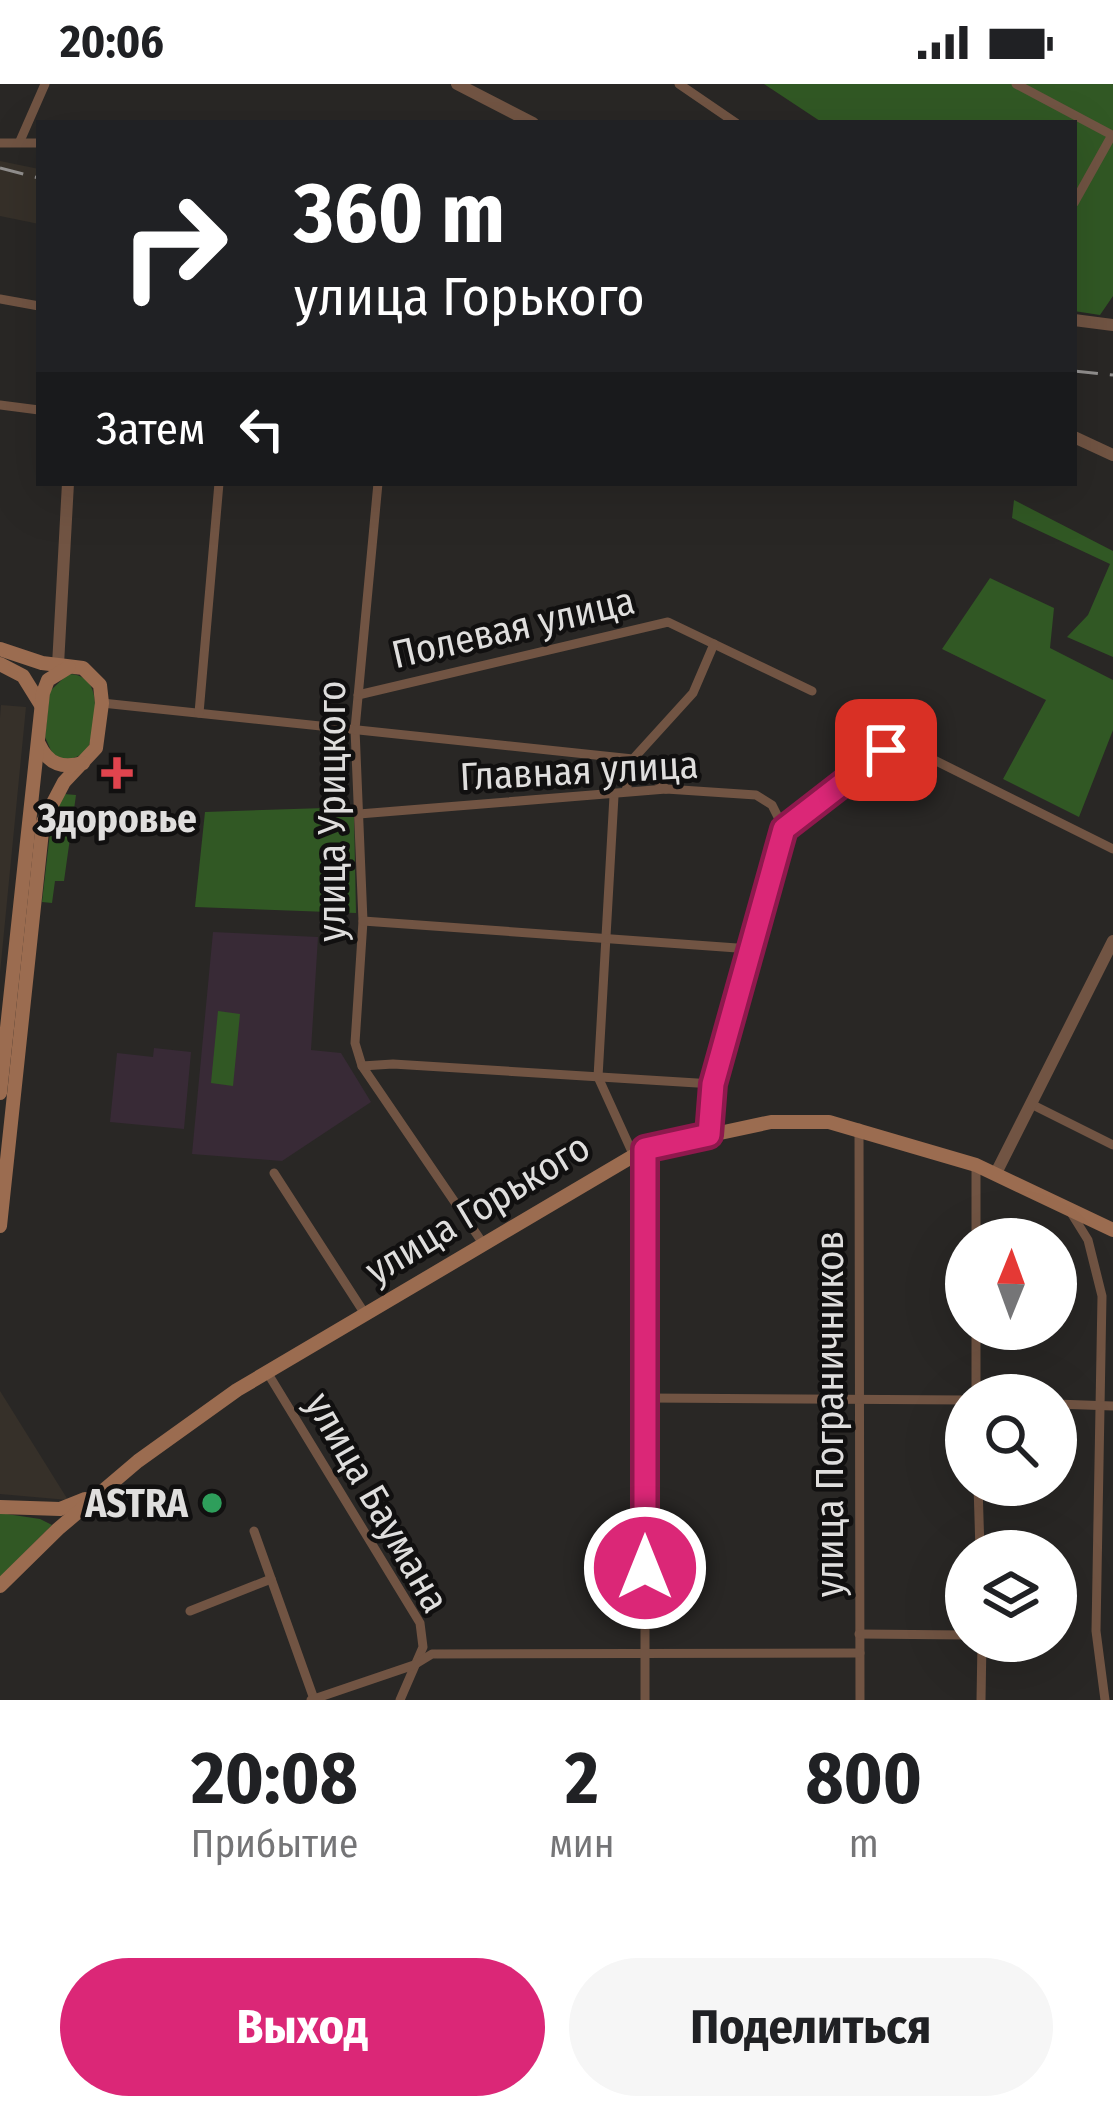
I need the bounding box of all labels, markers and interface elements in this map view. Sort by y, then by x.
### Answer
text: 20:06 [60,15,164,69]
text: 360 m [294,163,505,264]
icon: right [96,168,252,324]
text: улица Горького [294,265,645,329]
icon: left [229,396,295,462]
text: Затем [96,402,205,456]
street label: Полевая улица [387,578,639,678]
street label: улица Урицкого [309,680,355,942]
pin [835,699,937,801]
icon: arrive [853,717,919,783]
street label: Главная улица [459,742,700,800]
marker: Здоровье [101,757,133,789]
place label: Здоровье [36,796,197,842]
street label: улица Горького [357,1124,598,1294]
north arrow [945,1218,1077,1350]
map controls [945,1218,1077,1662]
street label: улица Пограничников [807,1231,853,1597]
button: search [945,1374,1077,1506]
street label: улица Баумана [296,1385,459,1620]
place label: ASTRA [84,1481,189,1527]
marker: ASTRA [199,1490,225,1516]
position arrow [582,1505,708,1631]
button: layers [945,1530,1077,1662]
text: 20:08 [191,1736,358,1822]
text: 2 [565,1736,599,1822]
text: 800 [805,1736,922,1822]
text: Прибытие [191,1821,358,1867]
text: мин [549,1821,615,1867]
text: m [849,1821,879,1867]
button: Выход [60,1958,545,2096]
button: Поделиться [569,1958,1053,2096]

